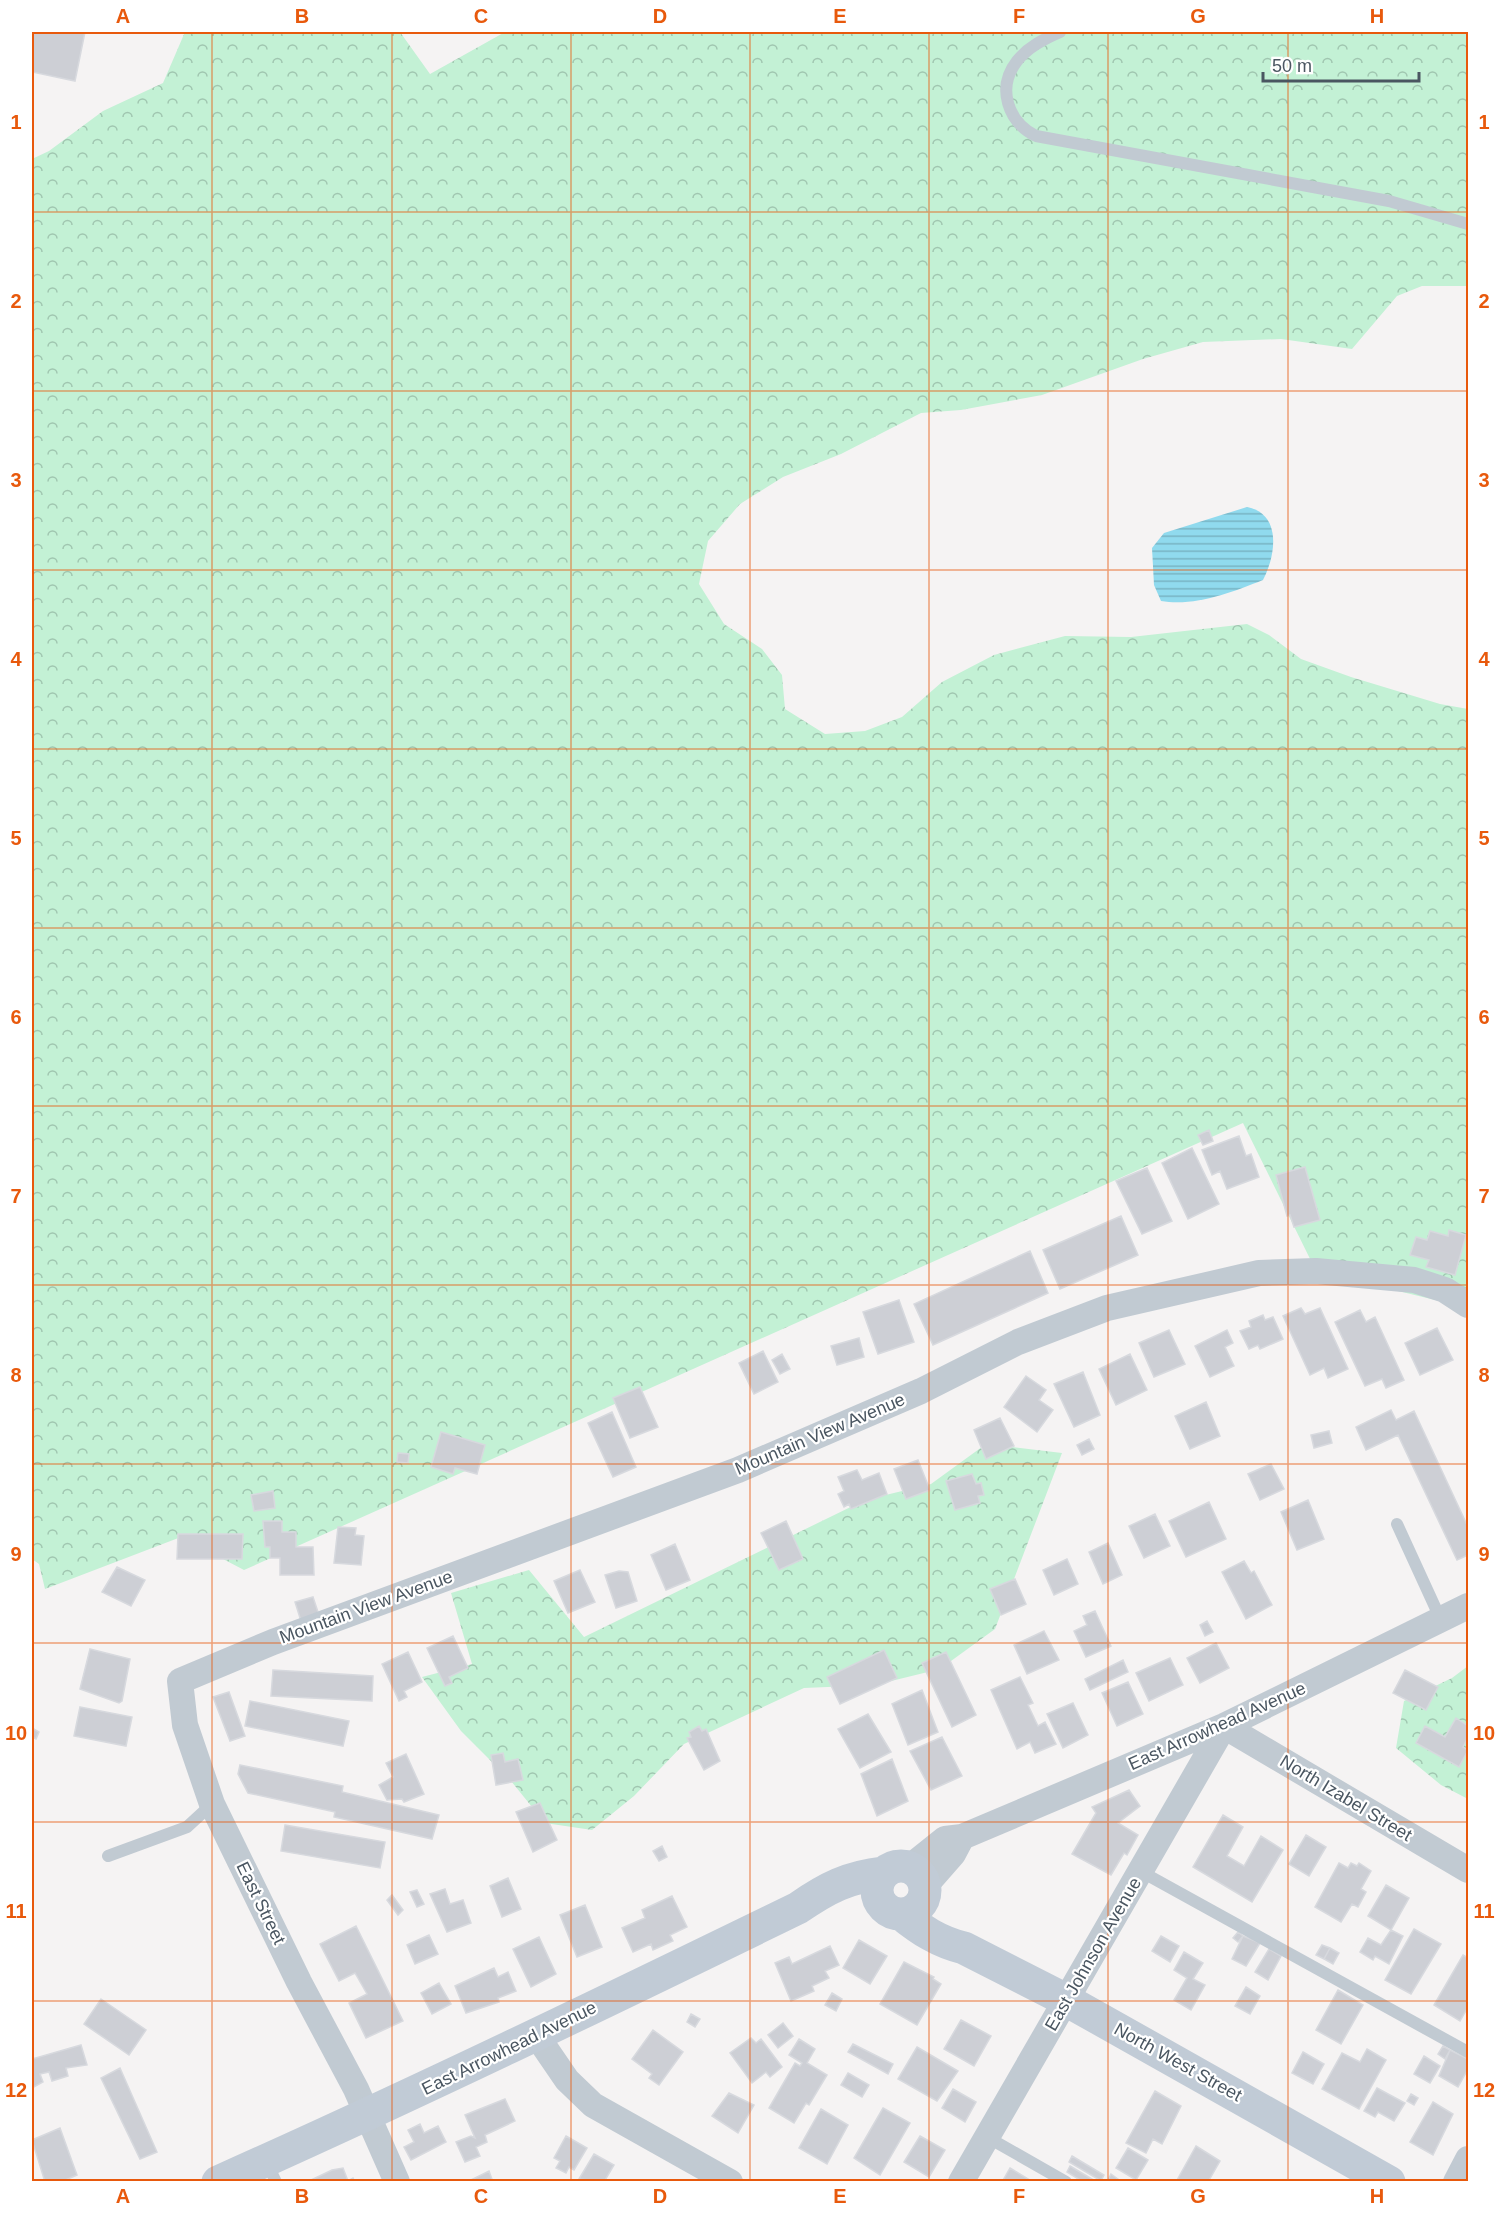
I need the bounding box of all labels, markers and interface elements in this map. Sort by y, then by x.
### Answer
text: A [116,5,130,27]
text: B [295,5,309,27]
text: C [474,5,488,27]
text: D [653,5,667,27]
text: E [833,5,847,27]
text: F [1013,5,1025,27]
text: G [1190,5,1206,27]
text: H [1370,5,1384,27]
scale bar [1263,45,1419,83]
text: 50 m [1272,56,1312,76]
text: 1 [10,111,22,133]
text: 1 [1478,111,1490,133]
text: 2 [10,290,22,312]
text: 2 [1478,290,1490,312]
text: 3 [10,469,22,491]
text: 3 [1478,469,1490,491]
text: 4 [10,648,22,670]
text: 4 [1478,648,1490,670]
text: 5 [10,827,22,849]
text: 5 [1478,827,1490,849]
text: 6 [10,1006,22,1028]
text: 6 [1478,1006,1490,1028]
text: 7 [10,1185,22,1207]
text: 7 [1478,1185,1490,1207]
text: 8 [10,1364,22,1386]
text: 8 [1478,1364,1490,1386]
street label: Mountain View Avenue [732,1389,908,1479]
text: 9 [10,1543,22,1565]
text: 9 [1478,1543,1490,1565]
street label: Mountain View Avenue [277,1566,455,1648]
street label: East Arrowhead Avenue [1125,1678,1309,1774]
text: 10 [5,1722,27,1744]
text: 10 [1473,1722,1495,1744]
street label: North Izabel Street [1277,1751,1415,1845]
street label: East Street [232,1859,290,1947]
street label: East Johnson Avenue [1041,1874,1145,2034]
text: 11 [5,1900,27,1922]
text: 11 [1473,1900,1495,1922]
street label: East Arrowhead Avenue [418,1997,600,2099]
street label: North West Street [1111,2019,1245,2105]
text: 12 [5,2079,27,2101]
text: 12 [1473,2079,1495,2101]
text: A [116,2185,130,2207]
text: B [295,2185,309,2207]
text: C [474,2185,488,2207]
text: D [653,2185,667,2207]
text: E [833,2185,847,2207]
text: F [1013,2185,1025,2207]
text: G [1190,2185,1206,2207]
text: H [1370,2185,1384,2207]

